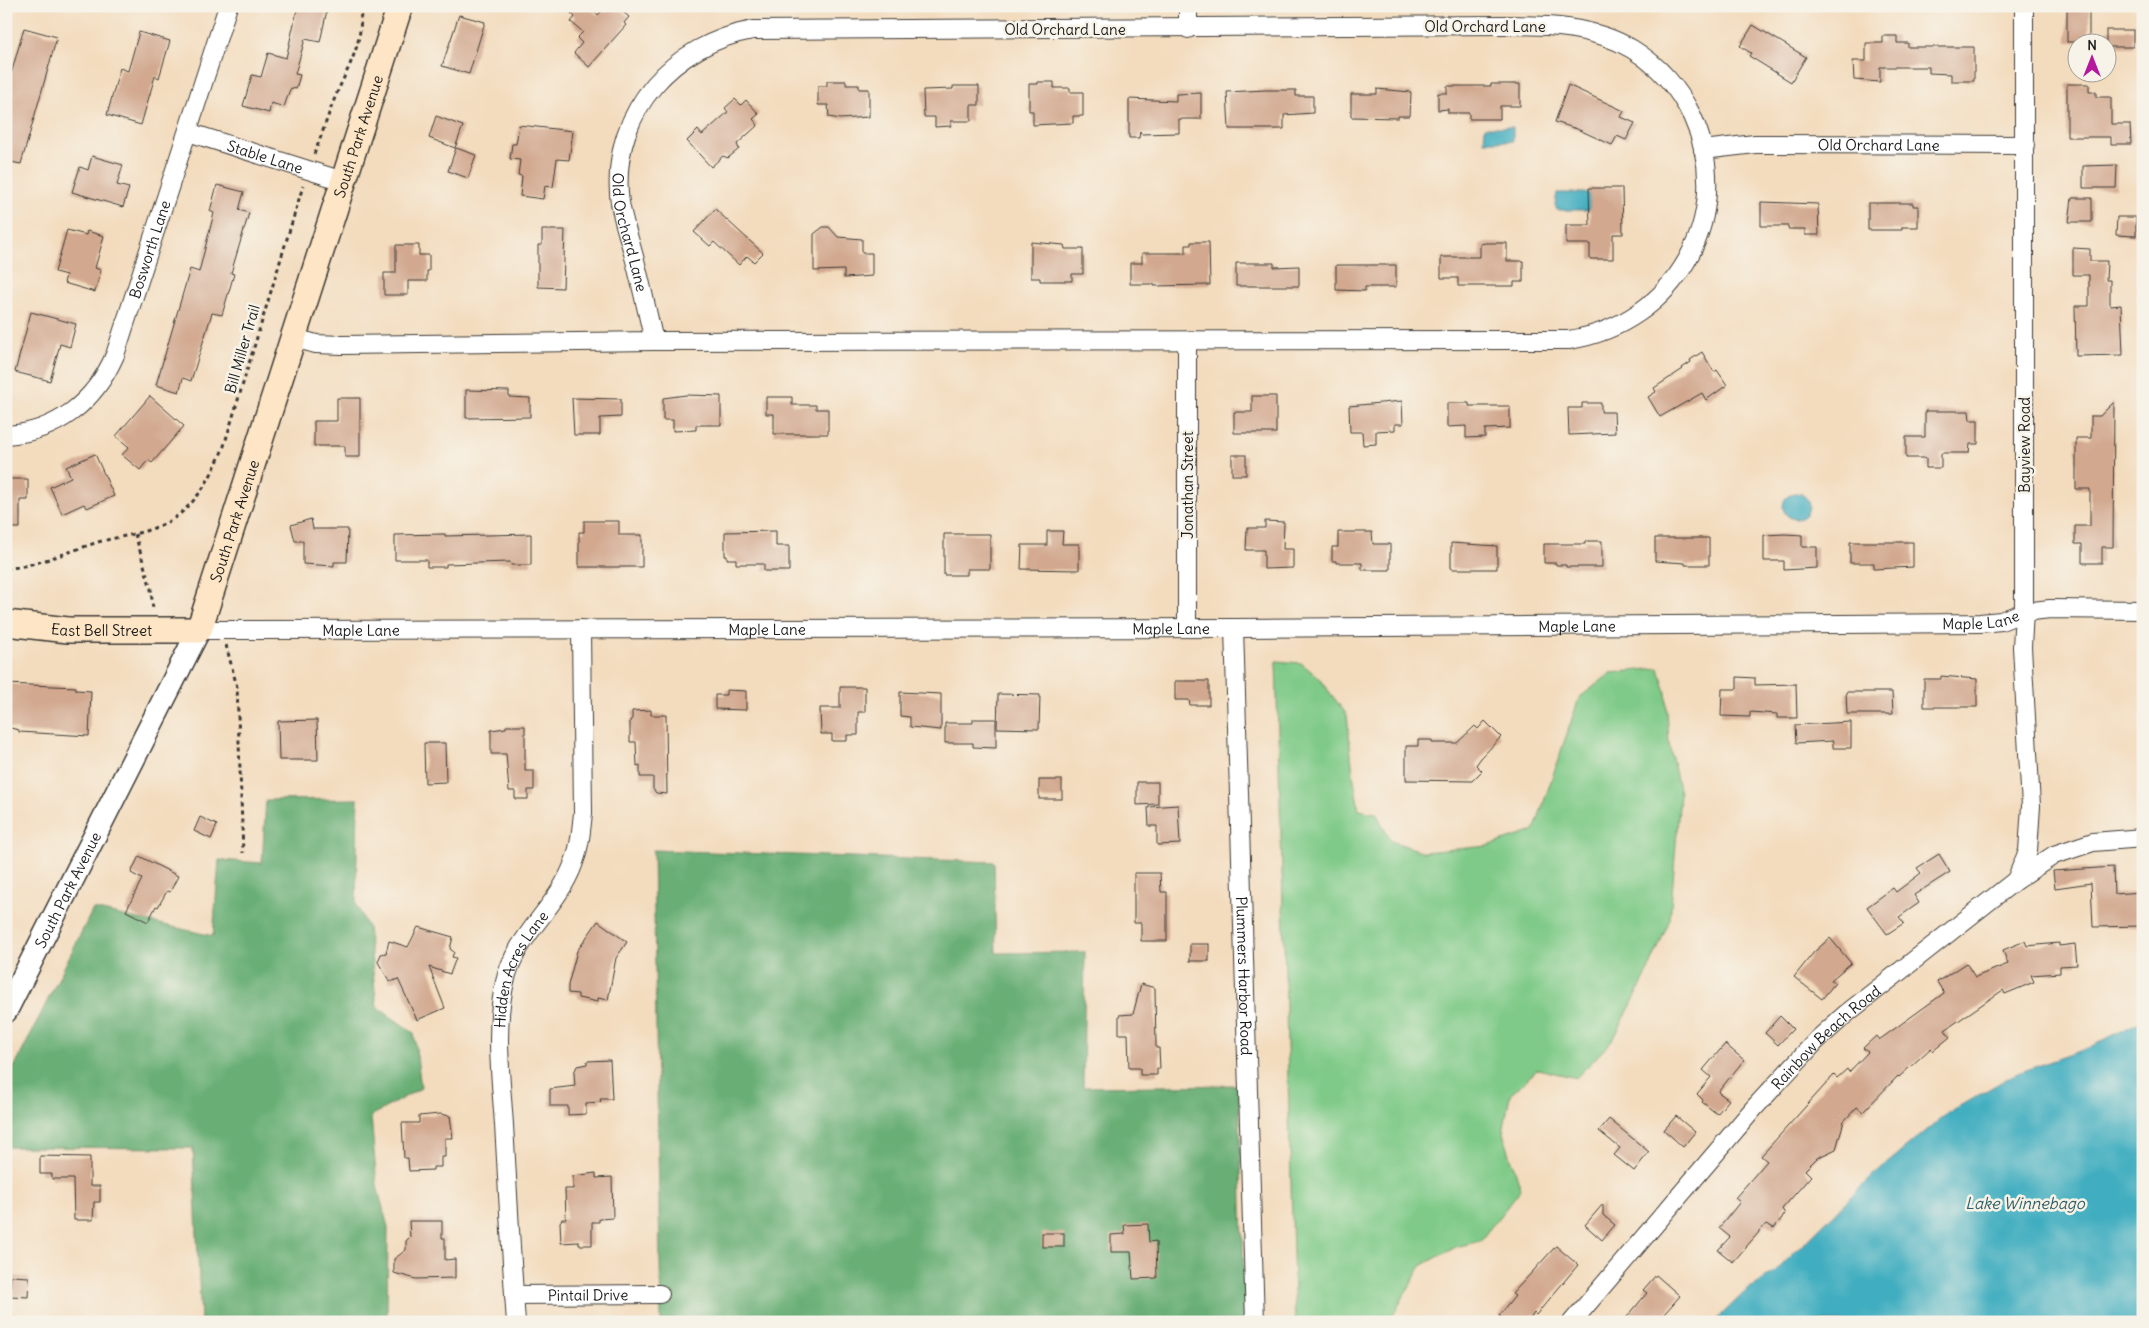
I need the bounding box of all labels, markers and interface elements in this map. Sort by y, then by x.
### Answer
street label: Old Orchard Lane [1424,17,1546,36]
street label: Old Orchard Lane [1004,20,1126,39]
north arrow [2066,32,2116,82]
text: N [2087,36,2097,54]
street label: South Park Avenue [329,73,387,200]
street label: Old Orchard Lane [1818,135,1940,154]
street label: Stable Lane [225,136,306,177]
street label: Old Orchard Lane [609,172,652,294]
street label: Bosworth Lane [124,198,174,301]
street label: Bill Miller Trail [220,302,264,396]
street label: Bayview Road [2015,397,2034,493]
street label: Jonathan Street [1178,431,1197,539]
street label: South Park Avenue [206,457,263,585]
street label: Maple Lane [1942,605,2022,633]
street label: Maple Lane [1538,616,1616,635]
street label: East Bell Street [50,619,152,640]
street label: Maple Lane [728,619,806,638]
street label: Maple Lane [1132,619,1210,638]
street label: Maple Lane [322,620,400,639]
street label: South Park Avenue [30,828,105,951]
street label: Plummers Harbor Road [1233,896,1256,1056]
street label: Hidden Acres Lane [490,907,552,1028]
street label: Rainbow Beach Road [1767,981,1884,1093]
water label: Lake Winnebago [1965,1193,2086,1213]
street label: Pintail Drive [548,1285,628,1304]

